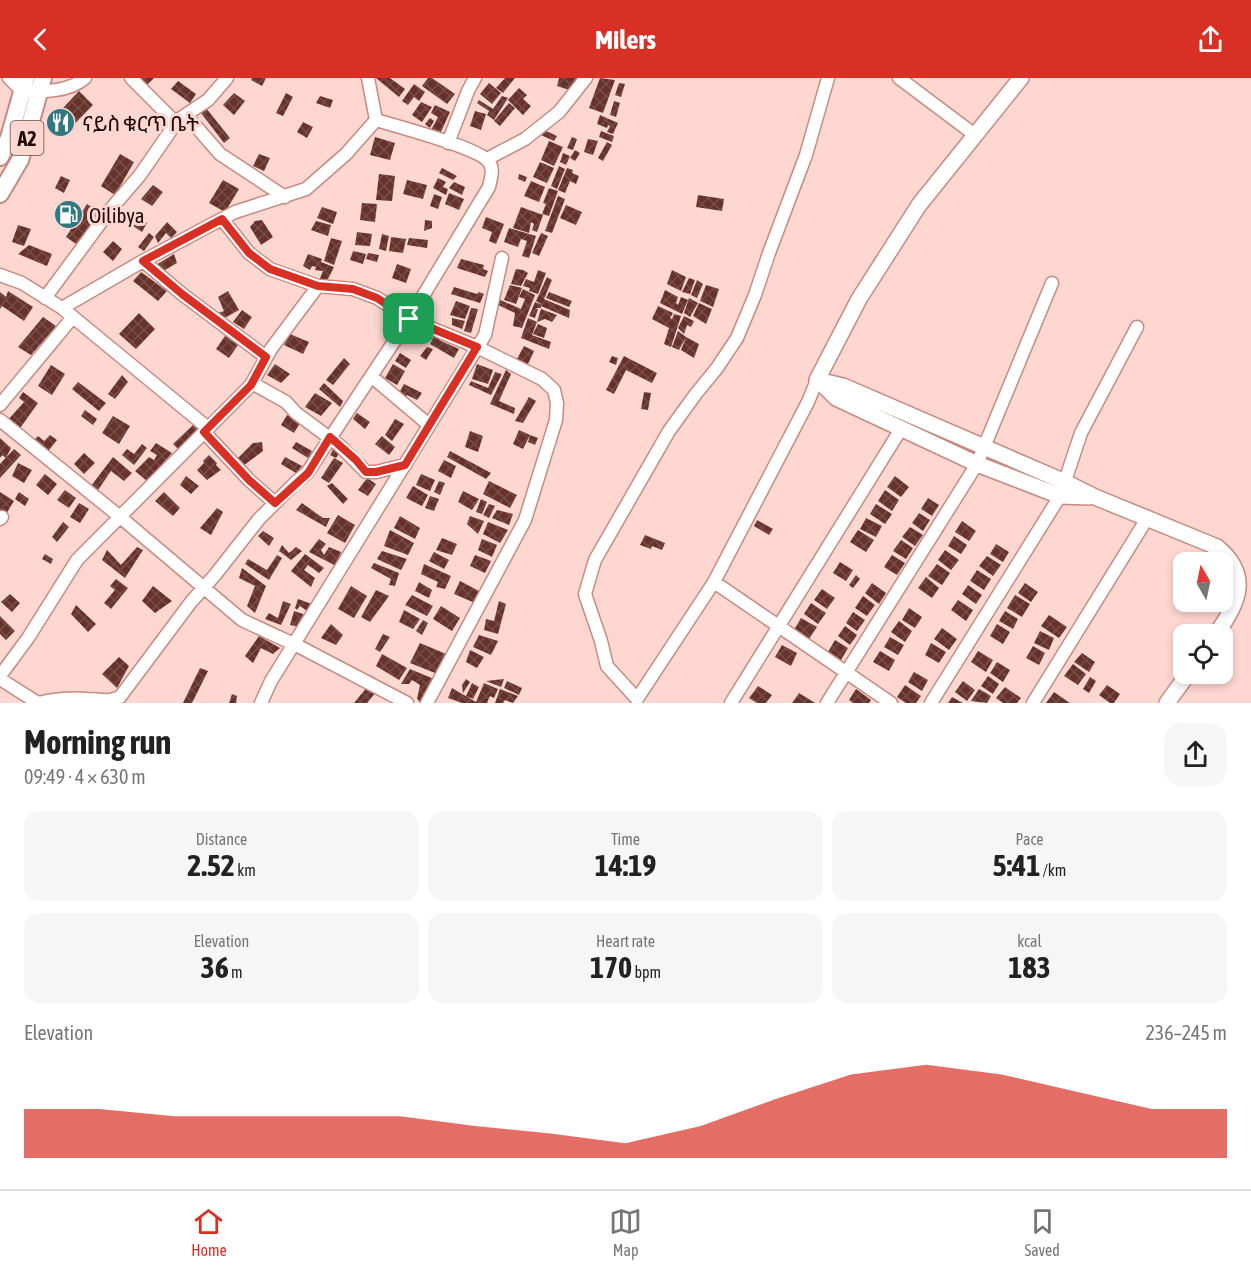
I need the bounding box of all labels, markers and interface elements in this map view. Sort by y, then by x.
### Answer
icon: back [24,23,57,56]
icon: share [1194,23,1227,56]
text: Milers [595,24,656,55]
restaurant icon: ናይስ ቁርጥ ቤት [45,107,77,139]
place label: ናይስ ቁርጥ ቤት [82,111,199,135]
road number: A2 [10,121,44,155]
fuel station icon: Oilibya [52,199,84,231]
place label: Oilibya [89,203,144,227]
pin [383,293,434,344]
icon: arrive [392,302,425,335]
north arrow [1173,552,1233,612]
map controls [1173,552,1233,684]
button: locate [1173,624,1233,684]
text: Morning run [24,723,171,761]
button: share [1164,723,1227,786]
text: 09:49 · 4 × 630 m [24,765,146,788]
text: Distance [196,830,247,848]
text: Time [611,830,640,848]
text: Pace [1015,830,1044,848]
text: 2.52 [187,848,235,882]
text: 14:19 [595,848,656,882]
text: 5:41 [993,848,1040,882]
text: km [235,861,256,879]
text: /km [1040,861,1066,879]
text: Elevation [194,932,249,950]
text: Heart rate [596,932,655,950]
text: kcal [1017,932,1042,950]
text: 36 [201,950,229,984]
text: 170 [590,950,632,984]
text: 183 [1008,950,1051,984]
text: m [229,963,242,981]
text: bpm [632,963,661,981]
text: Elevation [24,1021,93,1044]
text: 236–245 m [1145,1021,1227,1044]
tab: Home [191,1205,227,1259]
tab: Map [609,1205,642,1259]
tab: Saved [1024,1205,1060,1259]

